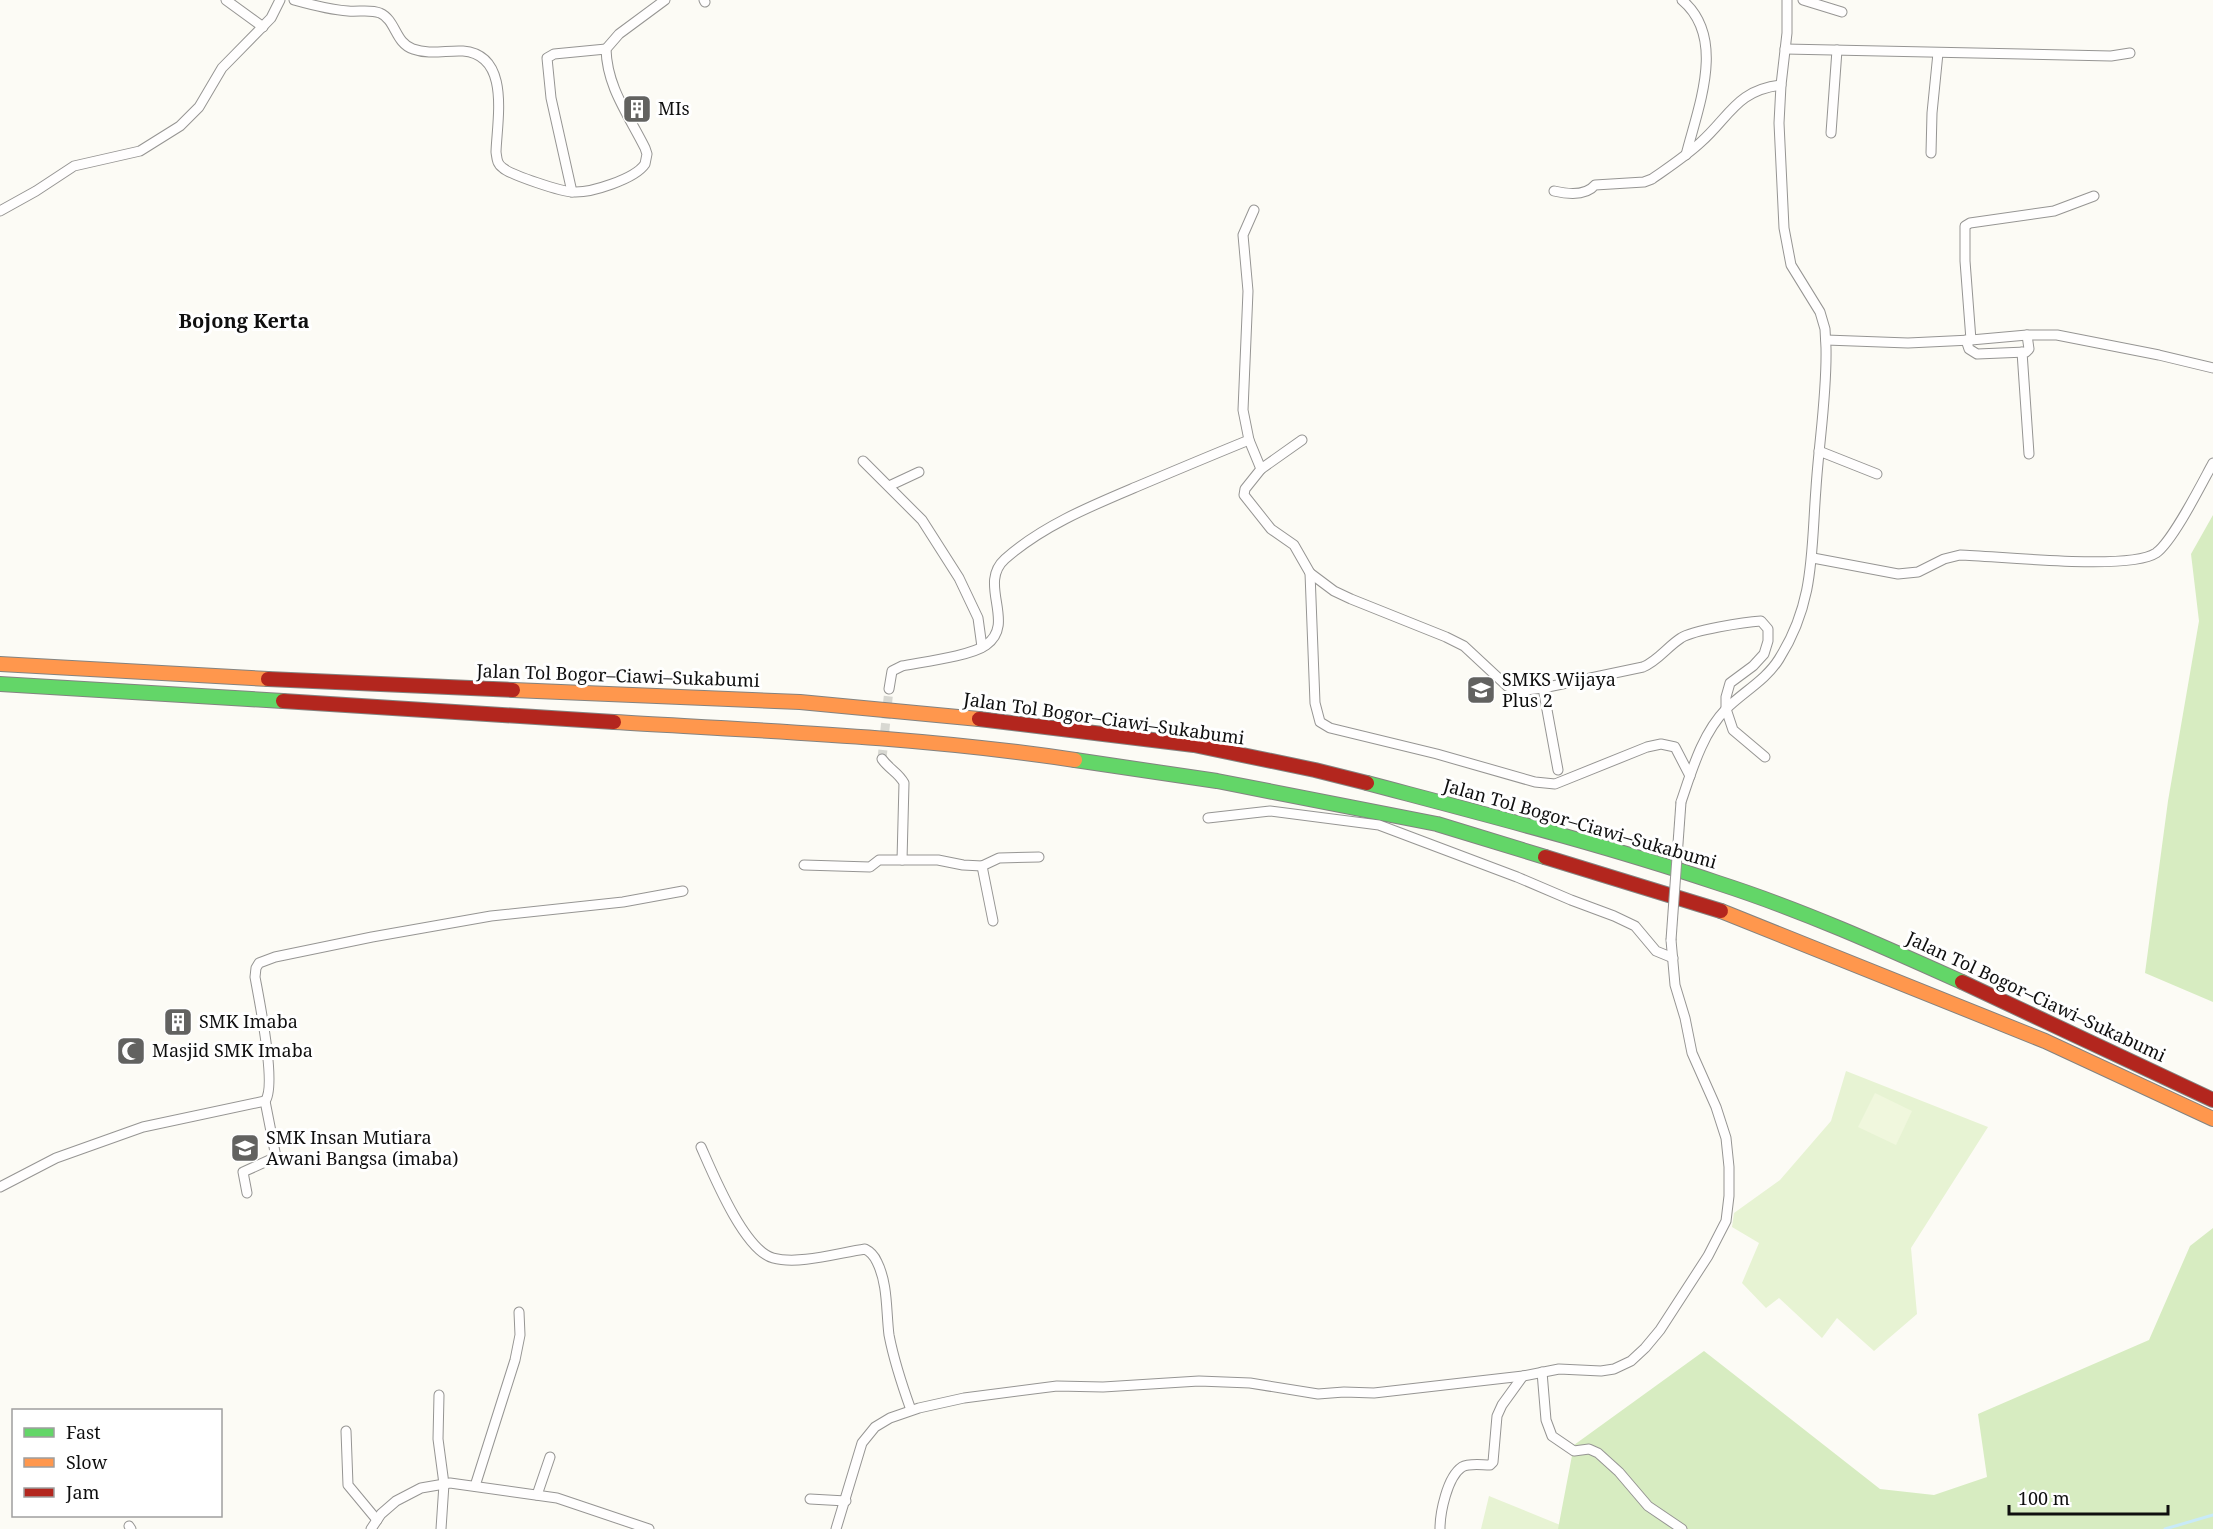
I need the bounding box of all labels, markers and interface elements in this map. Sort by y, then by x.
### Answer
building icon: MIs [621,93,653,125]
place label: MIs [658,96,690,120]
district label: Bojong Kerta [179,307,309,334]
street label: Jalan Tol Bogor–Ciawi–Sukabumi [475,658,760,692]
place label: SMKS Wijaya Plus 2 [1502,667,1616,712]
school or university icon: SMKS Wijaya Plus 2 [1465,674,1497,706]
street label: Jalan Tol Bogor–Ciawi–Sukabumi [961,686,1246,750]
street label: Jalan Tol Bogor–Ciawi–Sukabumi [1440,772,1720,874]
street label: Jalan Tol Bogor–Ciawi–Sukabumi [1902,925,2170,1067]
building icon: SMK Imaba [162,1006,194,1038]
place label: SMK Imaba [199,1009,298,1033]
mosque icon: Masjid SMK Imaba [115,1035,147,1067]
place label: Masjid SMK Imaba [152,1038,313,1062]
place label: SMK Insan Mutiara Awani Bangsa (imaba) [266,1125,459,1170]
school or university icon: SMK Insan Mutiara Awani Bangsa (imaba) [229,1132,261,1164]
legend [12,1409,222,1517]
text: Fast [66,1420,101,1444]
text: Slow [66,1450,108,1474]
scale bar [2009,1478,2168,1516]
text: Jam [65,1480,100,1504]
text: 100 m [2018,1486,2070,1510]

